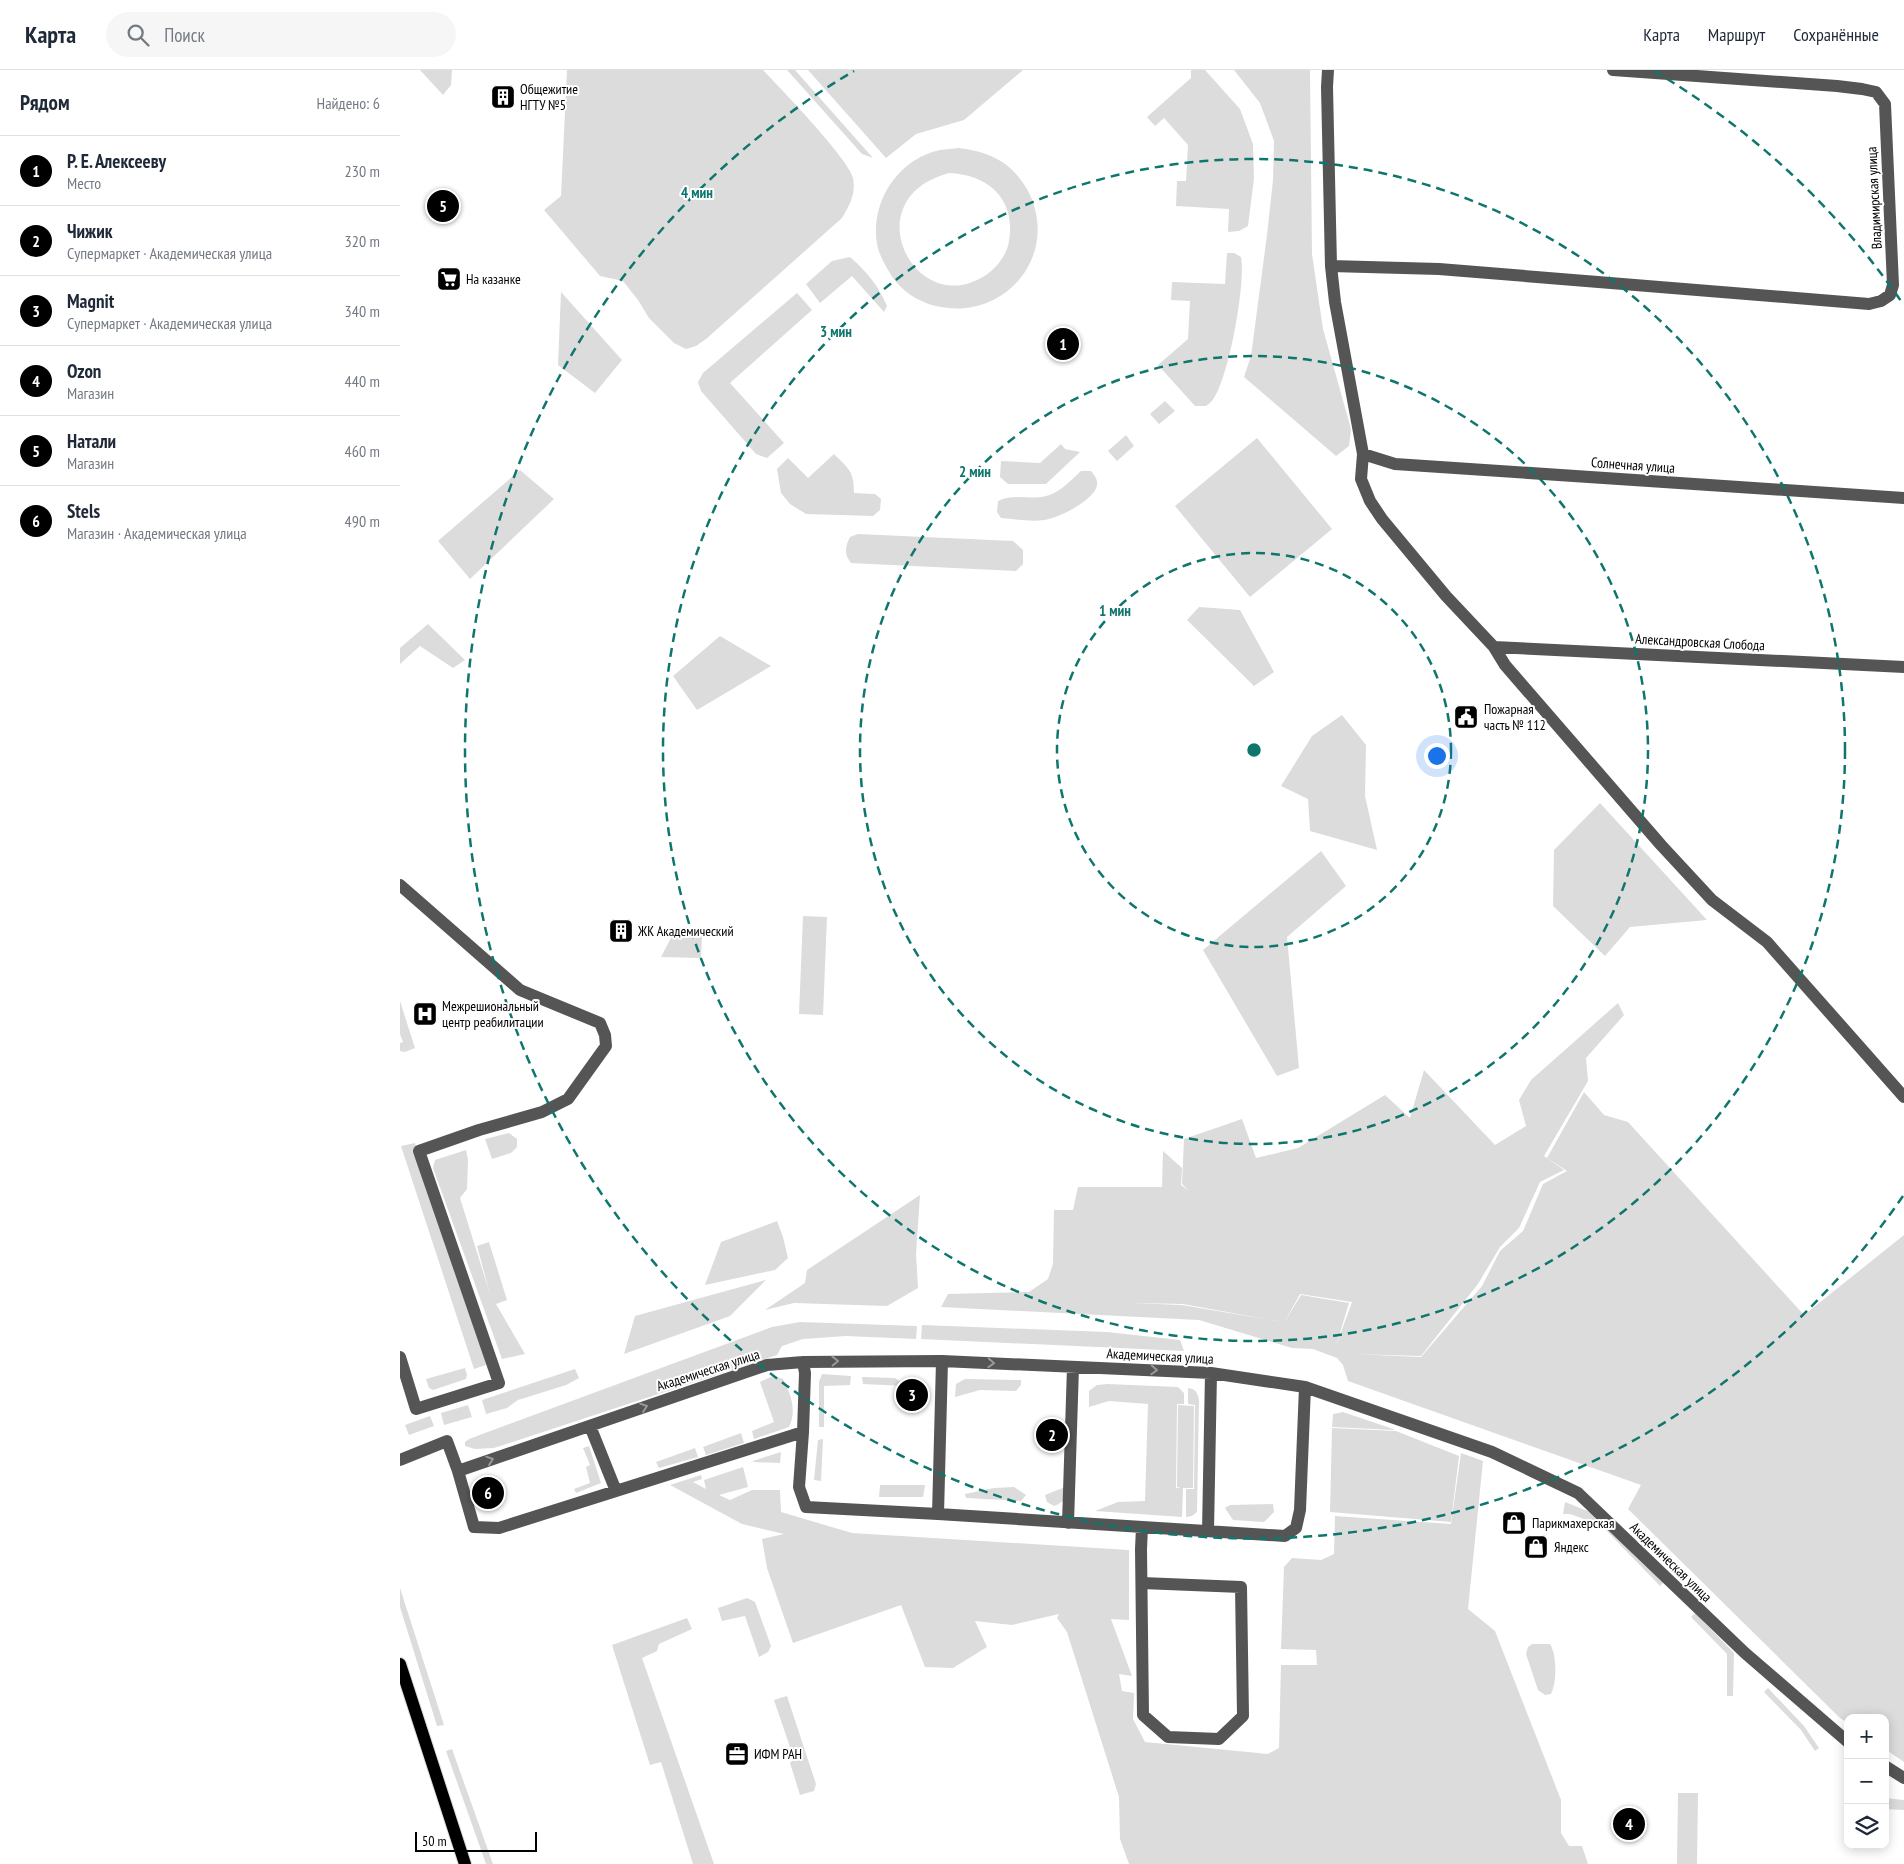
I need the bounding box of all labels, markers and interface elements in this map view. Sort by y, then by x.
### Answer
search box [106,12,456,57]
text: Карта [25,19,76,50]
icon: search [124,21,152,49]
text: Поиск [164,23,205,47]
text: Карта [1643,23,1680,46]
text: Маршрут [1708,23,1765,46]
text: Сохранённые [1793,23,1879,46]
place label: Общежитие НГТУ №5 [520,80,578,114]
building icon: Общежитие НГТУ №5 [490,84,516,110]
text: Рядом [20,89,70,116]
text: Найдено: 6 [317,93,380,113]
street label: Владимирская улица [1862,146,1886,250]
text: Р. Е. Алексееву [67,149,166,173]
text: 1 [32,161,40,181]
text: 230 m [345,161,380,181]
text: Место [67,173,101,193]
text: 4 мин [681,183,713,202]
pin: 5 [427,187,459,225]
text: Чижик [67,219,113,243]
text: 2 [32,231,40,251]
text: 320 m [345,231,380,251]
text: Супермаркет · Академическая улица [67,243,272,263]
supermarket icon: На казанке [436,266,462,292]
place label: На казанке [466,270,521,288]
text: Magnit [67,289,114,313]
text: 3 [32,301,40,321]
text: 340 m [345,301,380,321]
text: Супермаркет · Академическая улица [67,313,272,333]
text: 3 мин [820,322,852,341]
pin: 1 [1047,325,1079,363]
text: Ozon [67,359,101,383]
text: 4 [32,371,40,391]
text: 440 m [345,371,380,391]
text: Магазин [67,383,114,403]
text: Натали [67,429,116,453]
text: 5 [32,441,40,461]
text: 460 m [345,441,380,461]
text: Магазин [67,453,114,473]
street label: Солнечная улица [1591,453,1675,477]
text: 2 мин [959,462,991,481]
text: Stels [67,499,100,523]
text: 6 [32,511,40,531]
text: 490 m [345,511,380,531]
text: Магазин · Академическая улица [67,523,247,543]
text: 1 мин [1099,601,1131,620]
street label: Александровская Слобода [1635,630,1765,654]
place label: Пожарная часть № 112 [1484,700,1546,734]
public building icon: Пожарная часть № 112 [1453,704,1479,730]
centre of rings [1245,741,1263,759]
your location [1424,743,1450,769]
building icon: ЖК Академический [608,918,634,944]
place label: ЖК Академический [637,922,734,940]
place label: Межрешиональный центр реабилитации [442,997,544,1031]
hospital icon: Межрешиональный центр реабилитации [412,1001,438,1027]
street label: Академическая улица [1106,1344,1214,1368]
street label: Академическая улица [654,1345,762,1395]
one-way arrow [831,1356,839,1367]
one-way arrow [987,1357,995,1368]
one-way arrow [1150,1365,1158,1376]
pin: 3 [896,1376,928,1414]
one-way arrow [639,1403,648,1413]
pin: 2 [1036,1416,1068,1454]
one-way arrow [486,1456,494,1466]
pin: 6 [472,1474,504,1512]
shop icon: Парикмахерская [1501,1510,1527,1536]
place label: Парикмахерская [1532,1514,1614,1532]
street label: Академическая улица [1626,1518,1716,1606]
shop icon: Яндекс [1523,1534,1549,1560]
place label: Яндекс [1554,1538,1589,1556]
map controls [1844,1714,1889,1849]
button: + [1844,1714,1889,1759]
office icon: ИФМ РАН [724,1741,750,1767]
place label: ИФМ РАН [754,1745,802,1763]
button: − [1844,1759,1889,1804]
button: layers [1844,1804,1889,1849]
pin: 4 [1613,1805,1645,1843]
scale bar [415,1829,538,1852]
text: 50 m [422,1832,447,1850]

